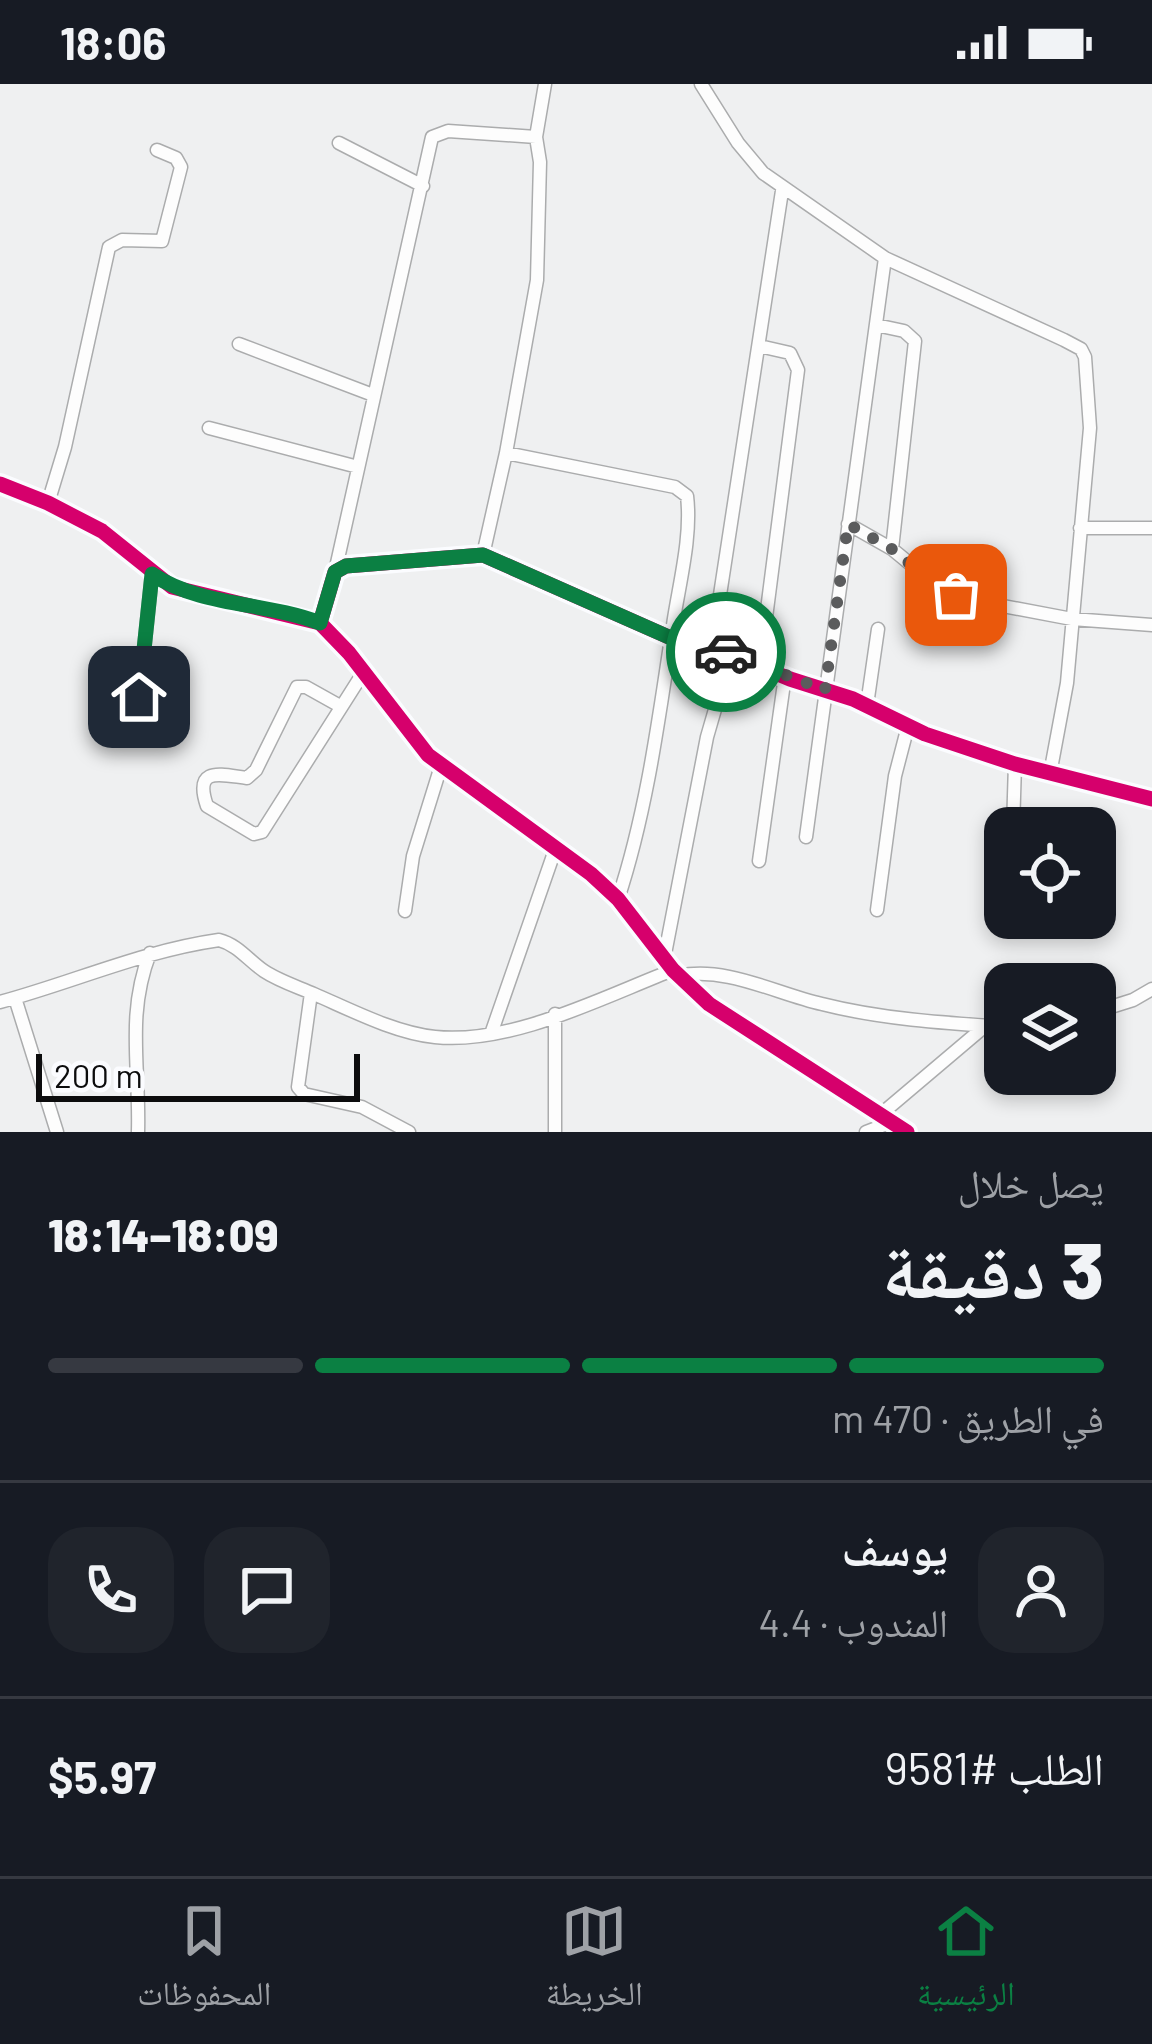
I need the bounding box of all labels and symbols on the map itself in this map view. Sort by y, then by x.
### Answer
pin [905,544,1007,646]
courier [666,592,786,712]
pin [88,646,190,748]
scale bar [36,1048,360,1101]

